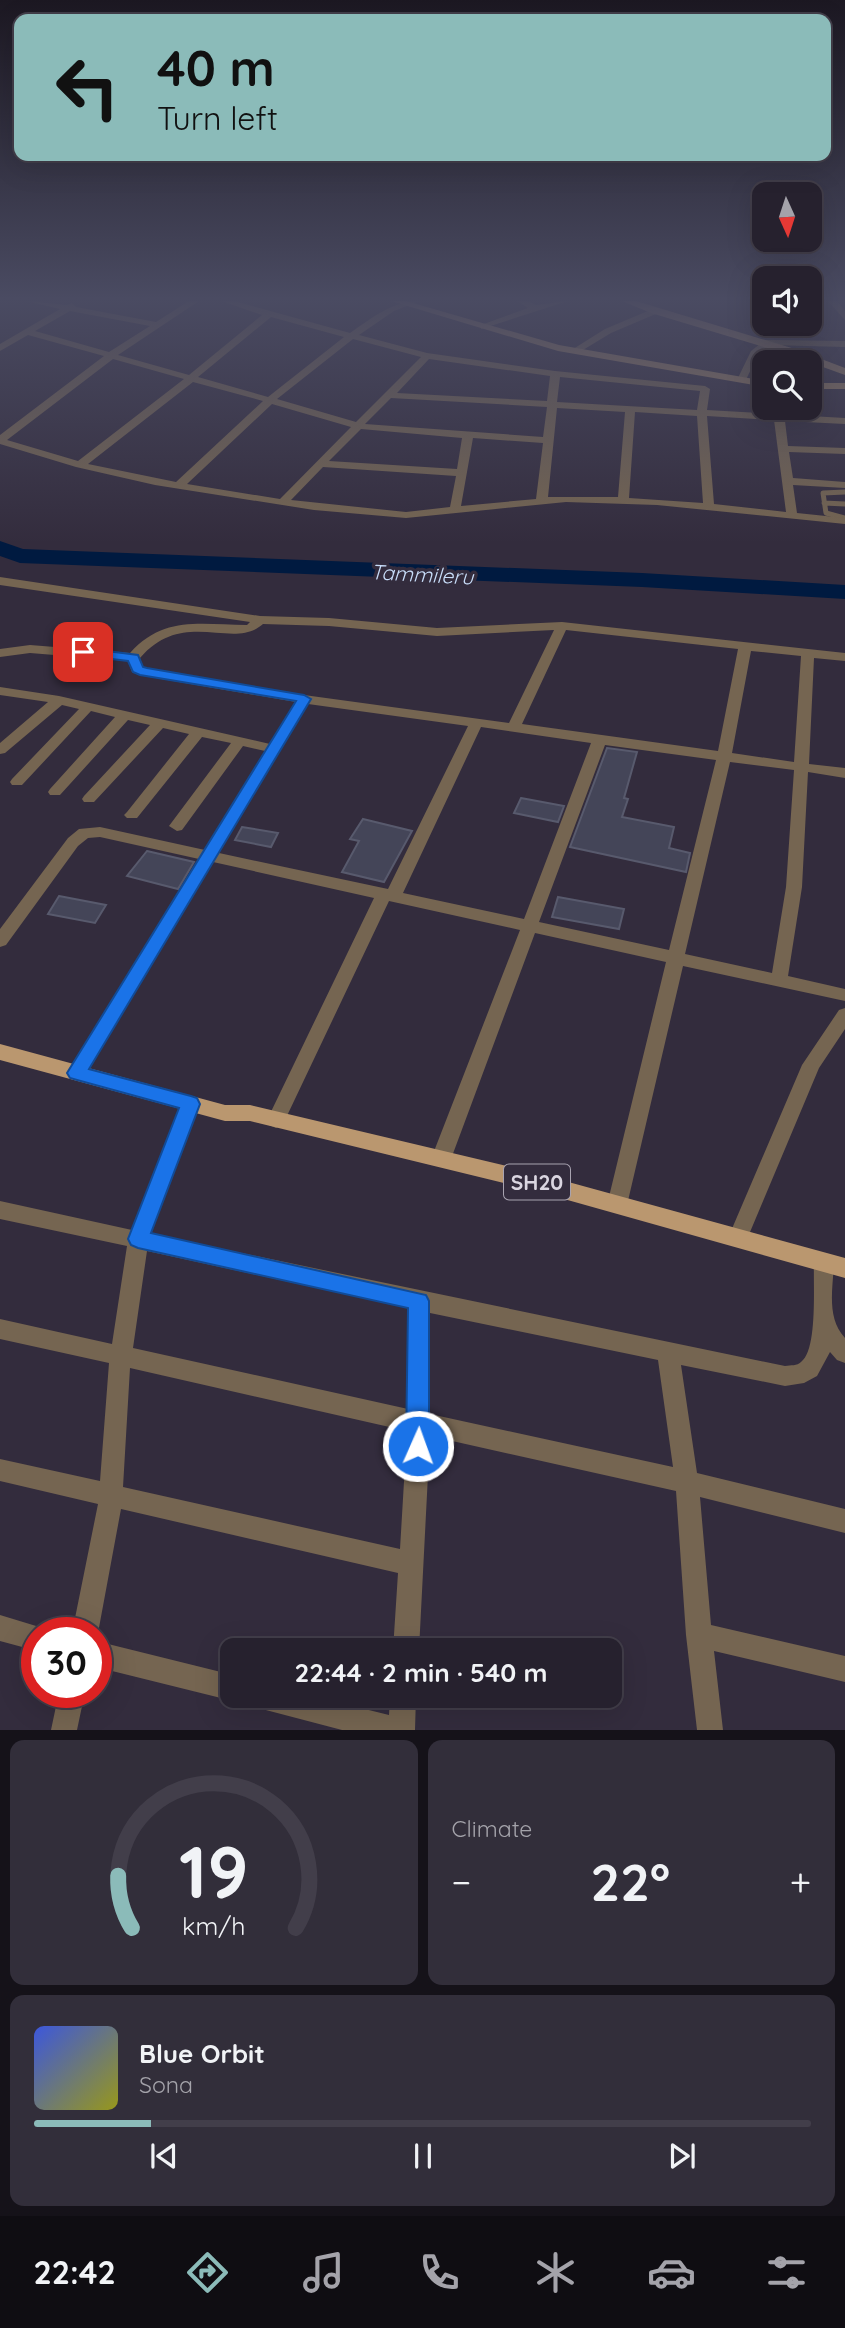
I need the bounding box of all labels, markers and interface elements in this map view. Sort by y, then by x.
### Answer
text: 40 m [157,37,275,98]
icon: left [42,42,133,133]
text: Turn left [157,98,278,138]
north arrow [752,182,822,252]
map controls [752,182,822,420]
button: sound [752,266,822,336]
button: search [752,350,822,420]
water label: Tammileru [370,558,475,590]
pin [53,622,113,682]
icon: arrive [64,633,102,671]
road number: SH20 [504,1164,570,1200]
position arrow [381,1409,455,1483]
speed limit sign: 30 [21,1617,112,1708]
text: 22:44 · 2 min · 540 m [294,1656,548,1689]
text: Climate [452,1814,532,1843]
text: 19 [179,1826,249,1917]
text: 22° [591,1849,670,1914]
text: − [452,1858,471,1906]
text: + [790,1858,811,1906]
text: km/h [182,1910,245,1941]
text: Blue Orbit [139,2037,265,2070]
text: Sona [139,2070,193,2099]
icon: previous [145,2137,183,2175]
icon: pause [404,2137,442,2175]
icon: next [663,2137,701,2175]
icon: directions [183,2248,232,2297]
icon: music [299,2248,348,2297]
icon: phone [415,2248,464,2297]
icon: climate [531,2248,580,2297]
icon: car [647,2248,696,2297]
icon: filters [762,2248,811,2297]
text: 22:42 [33,2252,116,2292]

